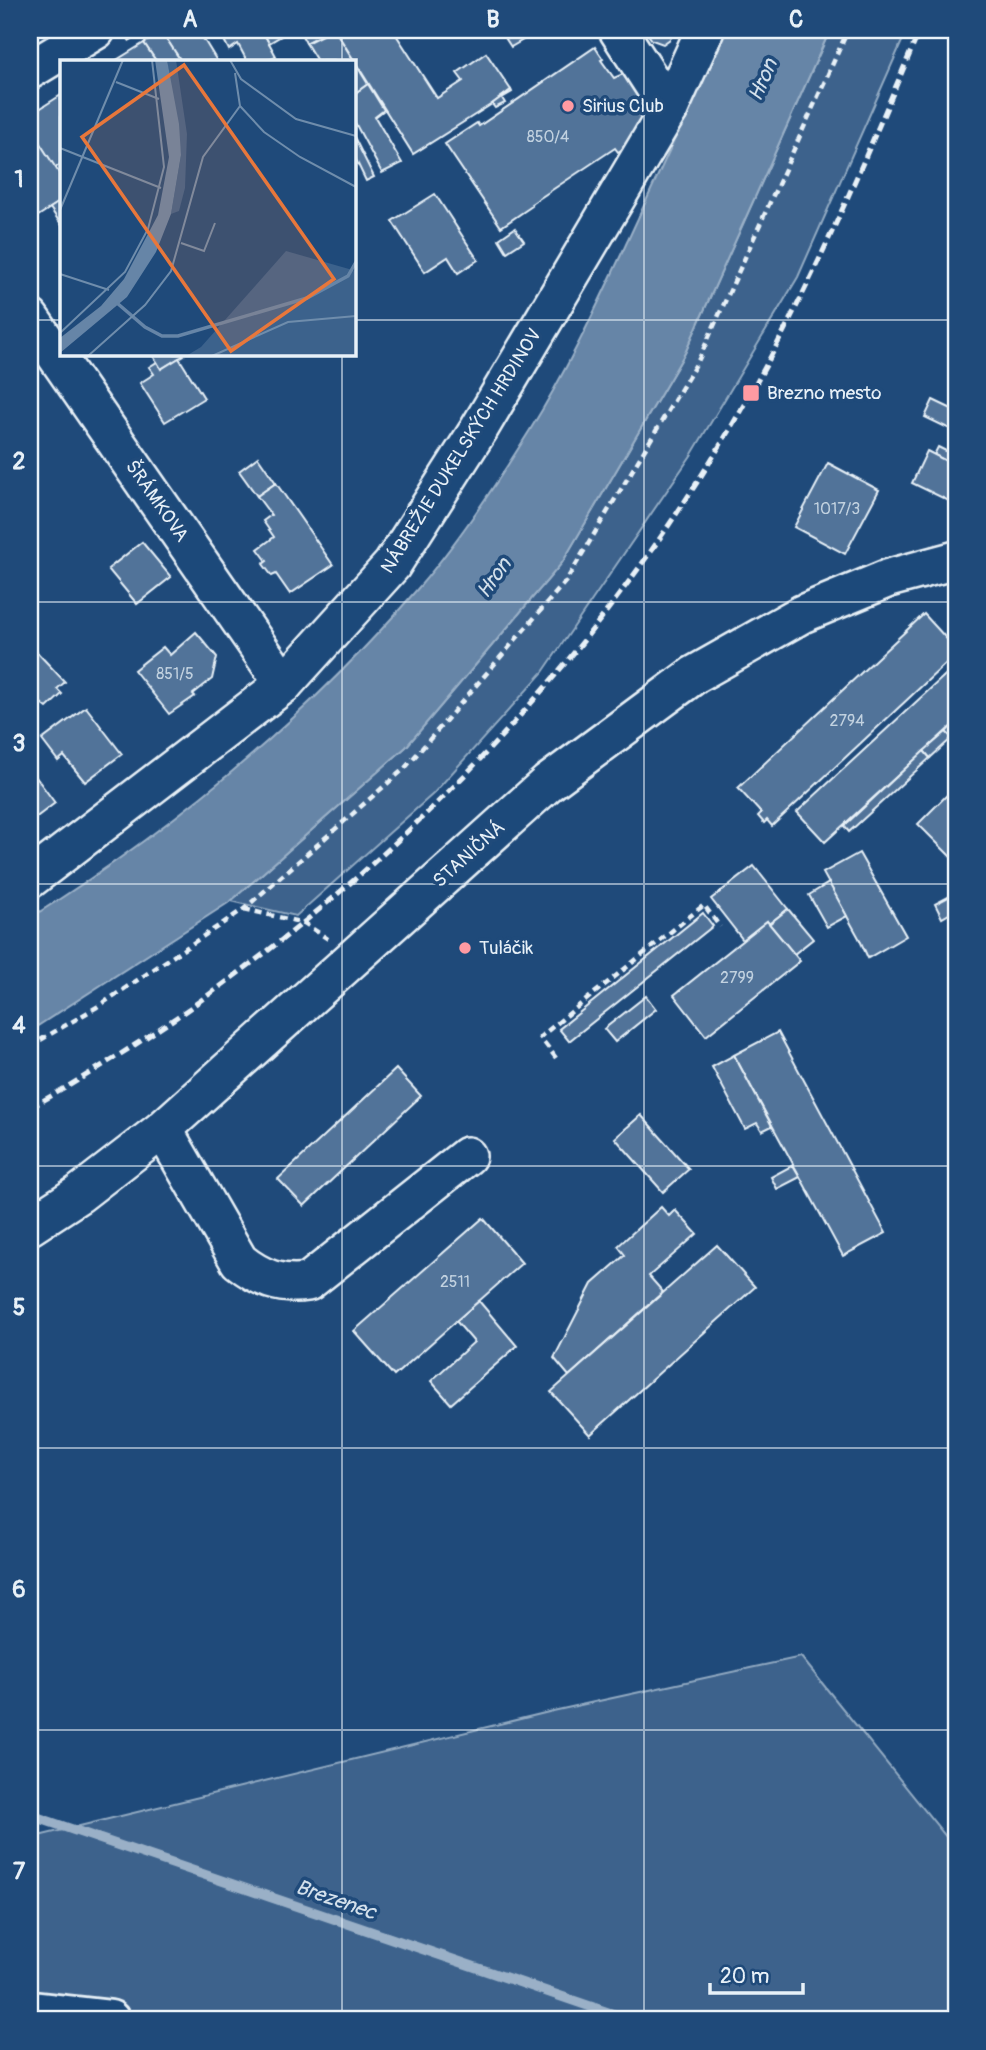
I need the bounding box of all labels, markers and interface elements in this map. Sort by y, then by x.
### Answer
text: A [183,5,198,34]
text: B [486,5,500,34]
text: C [789,5,803,34]
water label: Hron [742,54,784,105]
inset map [60,60,355,355]
place label: Sirius Club [582,94,664,118]
marker: Sirius Club [560,98,576,114]
house number: 850/4 [527,127,569,147]
text: 1 [15,165,24,194]
street label: NÁBREŽIE DUKELSKÝCH HRDINOV [375,324,547,578]
place label: Brezno mesto [767,381,881,405]
marker: Brezno mesto [741,383,761,403]
text: 2 [13,447,26,476]
street label: ŠRÁMKOVA [120,455,194,547]
house number: 1017/3 [814,499,860,519]
water label: Hron [471,552,518,603]
house number: 851/5 [156,664,194,684]
house number: 2794 [830,711,864,731]
text: 3 [13,729,25,758]
street label: STANIČNÁ [428,815,510,893]
place label: Tuláčik [479,936,533,960]
marker: Tuláčik [457,940,473,956]
house number: 2799 [720,968,754,988]
text: 4 [12,1011,26,1040]
house number: 2511 [440,1272,470,1292]
text: 5 [13,1293,25,1322]
text: 6 [12,1575,26,1604]
text: 7 [13,1857,26,1886]
water label: Brezenec [292,1874,381,1927]
scale bar [710,1952,802,1996]
text: 20 m [720,1963,769,1990]

